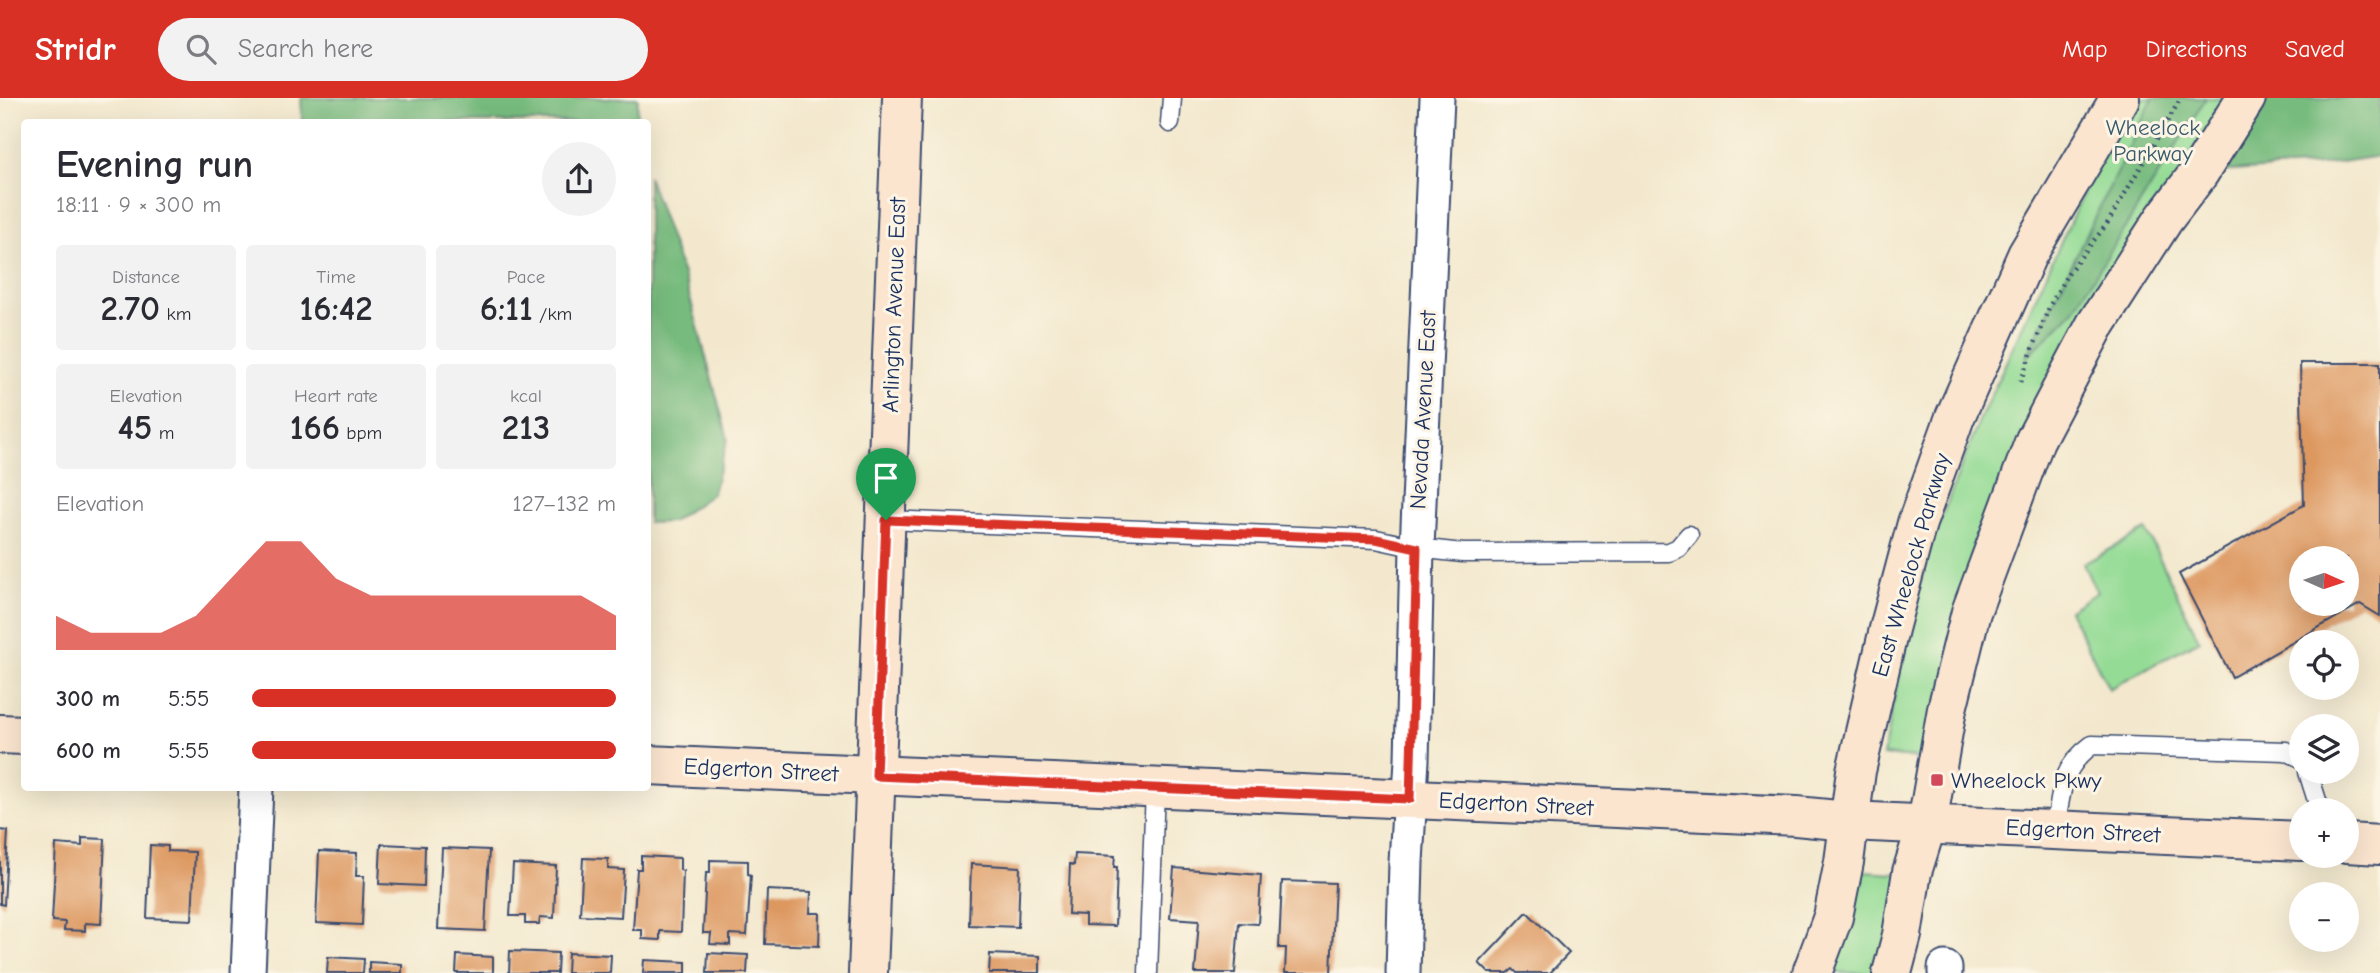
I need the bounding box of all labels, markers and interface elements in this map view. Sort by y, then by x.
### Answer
search box [158,18,648,81]
text: Stridr [35,30,116,68]
icon: search [182,30,220,68]
text: Search here [238,34,373,64]
text: Map [2062,35,2108,63]
text: Directions [2146,35,2247,63]
text: Saved [2285,35,2345,63]
park label: Wheelock Parkway [2106,114,2200,167]
button: share [542,142,616,216]
text: Evening run [56,143,253,187]
text: 18:11 · 9 × 300 m [56,191,221,218]
street label: Arlington Avenue East [877,195,911,413]
text: Distance [112,266,180,288]
text: Time [316,266,356,288]
text: Pace [507,266,545,288]
text: 2.70 [101,288,160,329]
text: 16:42 [299,288,373,329]
text: 6:11 [480,288,533,329]
text: km [160,303,191,325]
text: /km [533,303,572,325]
street label: Nevada Avenue East [1404,309,1442,510]
text: Elevation [110,385,182,407]
text: Heart rate [294,385,378,407]
text: kcal [510,385,542,407]
text: 45 [117,407,152,448]
text: 166 [290,407,340,448]
text: 213 [502,407,550,448]
text: m [152,422,175,444]
text: bpm [340,422,382,444]
pin [856,448,916,520]
street label: East Wheelock Parkway [1866,449,1956,680]
icon: arrive [867,459,905,497]
text: Elevation [56,490,144,517]
text: 127–132 m [513,490,616,517]
north arrow [2289,546,2359,616]
map controls [2289,546,2359,952]
button: locate [2289,630,2359,700]
text: 300 m [56,685,120,712]
text: 5:55 [168,685,210,712]
button: layers [2289,714,2359,784]
text: 600 m [56,737,121,764]
text: 5:55 [168,737,210,764]
street label: Edgerton Street [683,752,841,788]
place label: Wheelock Pkwy [1951,767,2102,794]
marker: Wheelock Pkwy [1929,772,1945,788]
street label: Edgerton Street [1438,786,1596,822]
button: + [2289,798,2359,868]
street label: Edgerton Street [2005,813,2163,849]
button: − [2289,882,2359,952]

